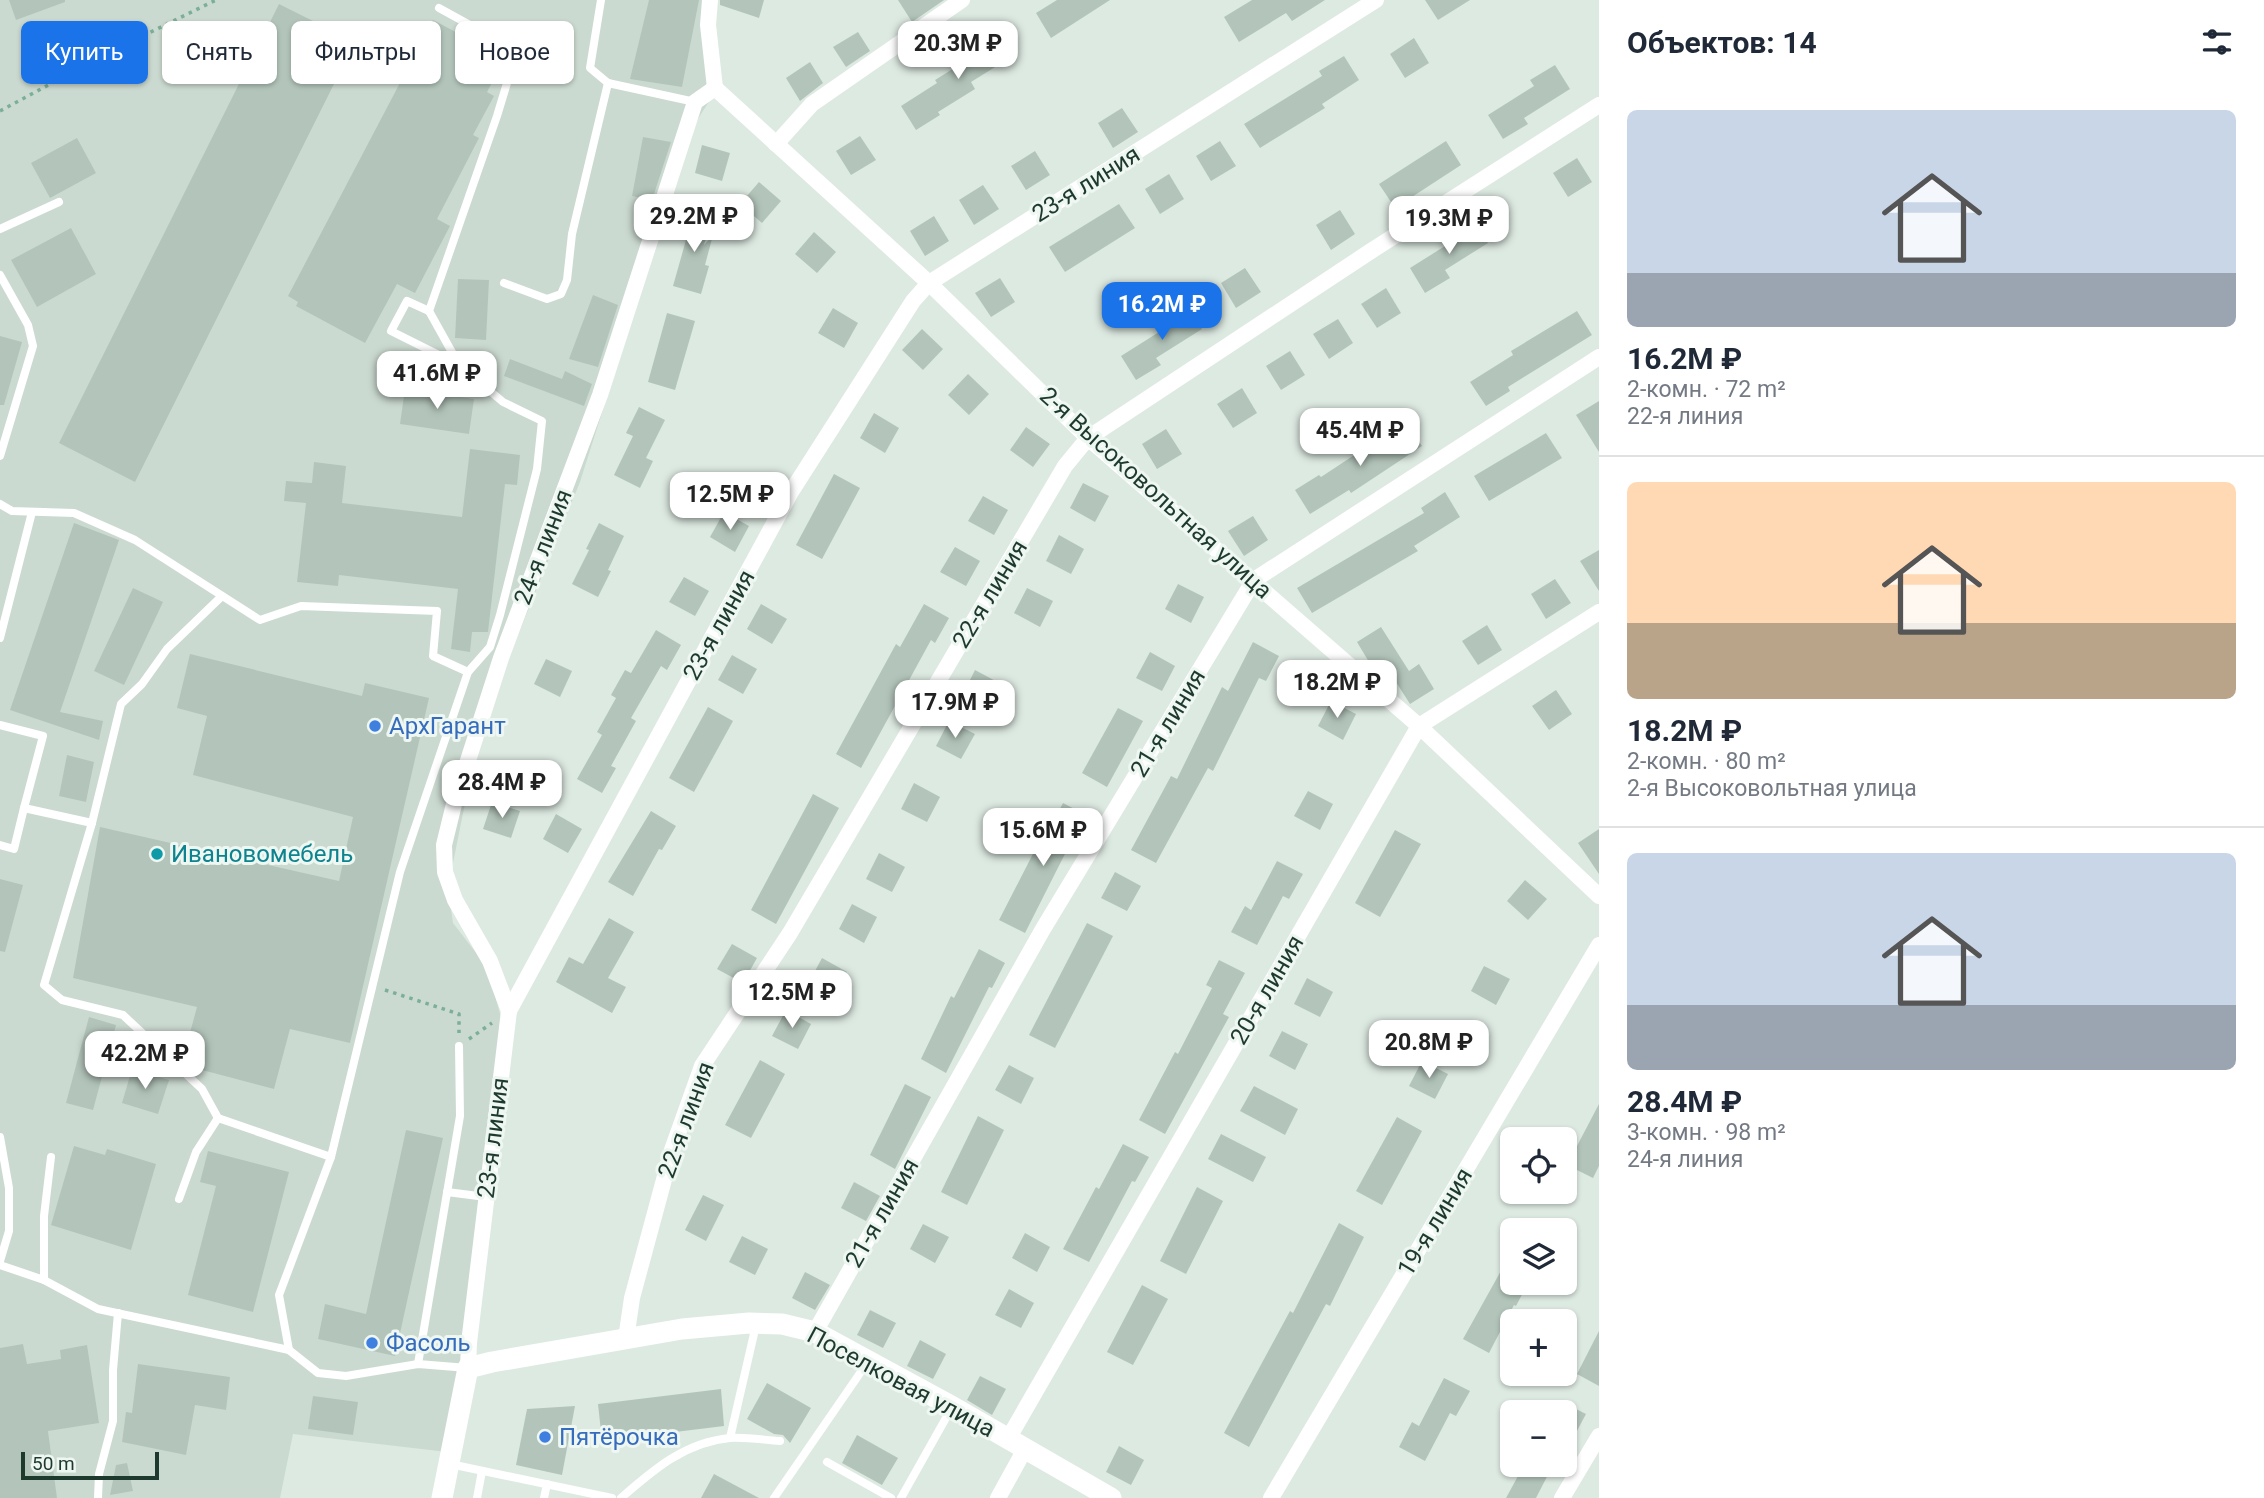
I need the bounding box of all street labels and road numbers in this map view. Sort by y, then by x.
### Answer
street label: 23-я линия [1027,140,1145,228]
street label: 2-я Высоковольтная улица [1034,381,1278,605]
street label: 24-я линия [508,485,578,609]
street label: 22-я линия [947,535,1033,653]
street label: 23-я линия [677,565,761,685]
street label: 21-я линия [1125,664,1211,782]
street label: 20-я линия [1225,930,1309,1050]
street label: 22-я линия [652,1058,720,1182]
street label: 23-я линия [472,1076,514,1200]
street label: 21-я линия [840,1153,924,1273]
street label: 19-я линия [1392,1163,1478,1281]
street label: Поселковая улица [803,1321,999,1443]

